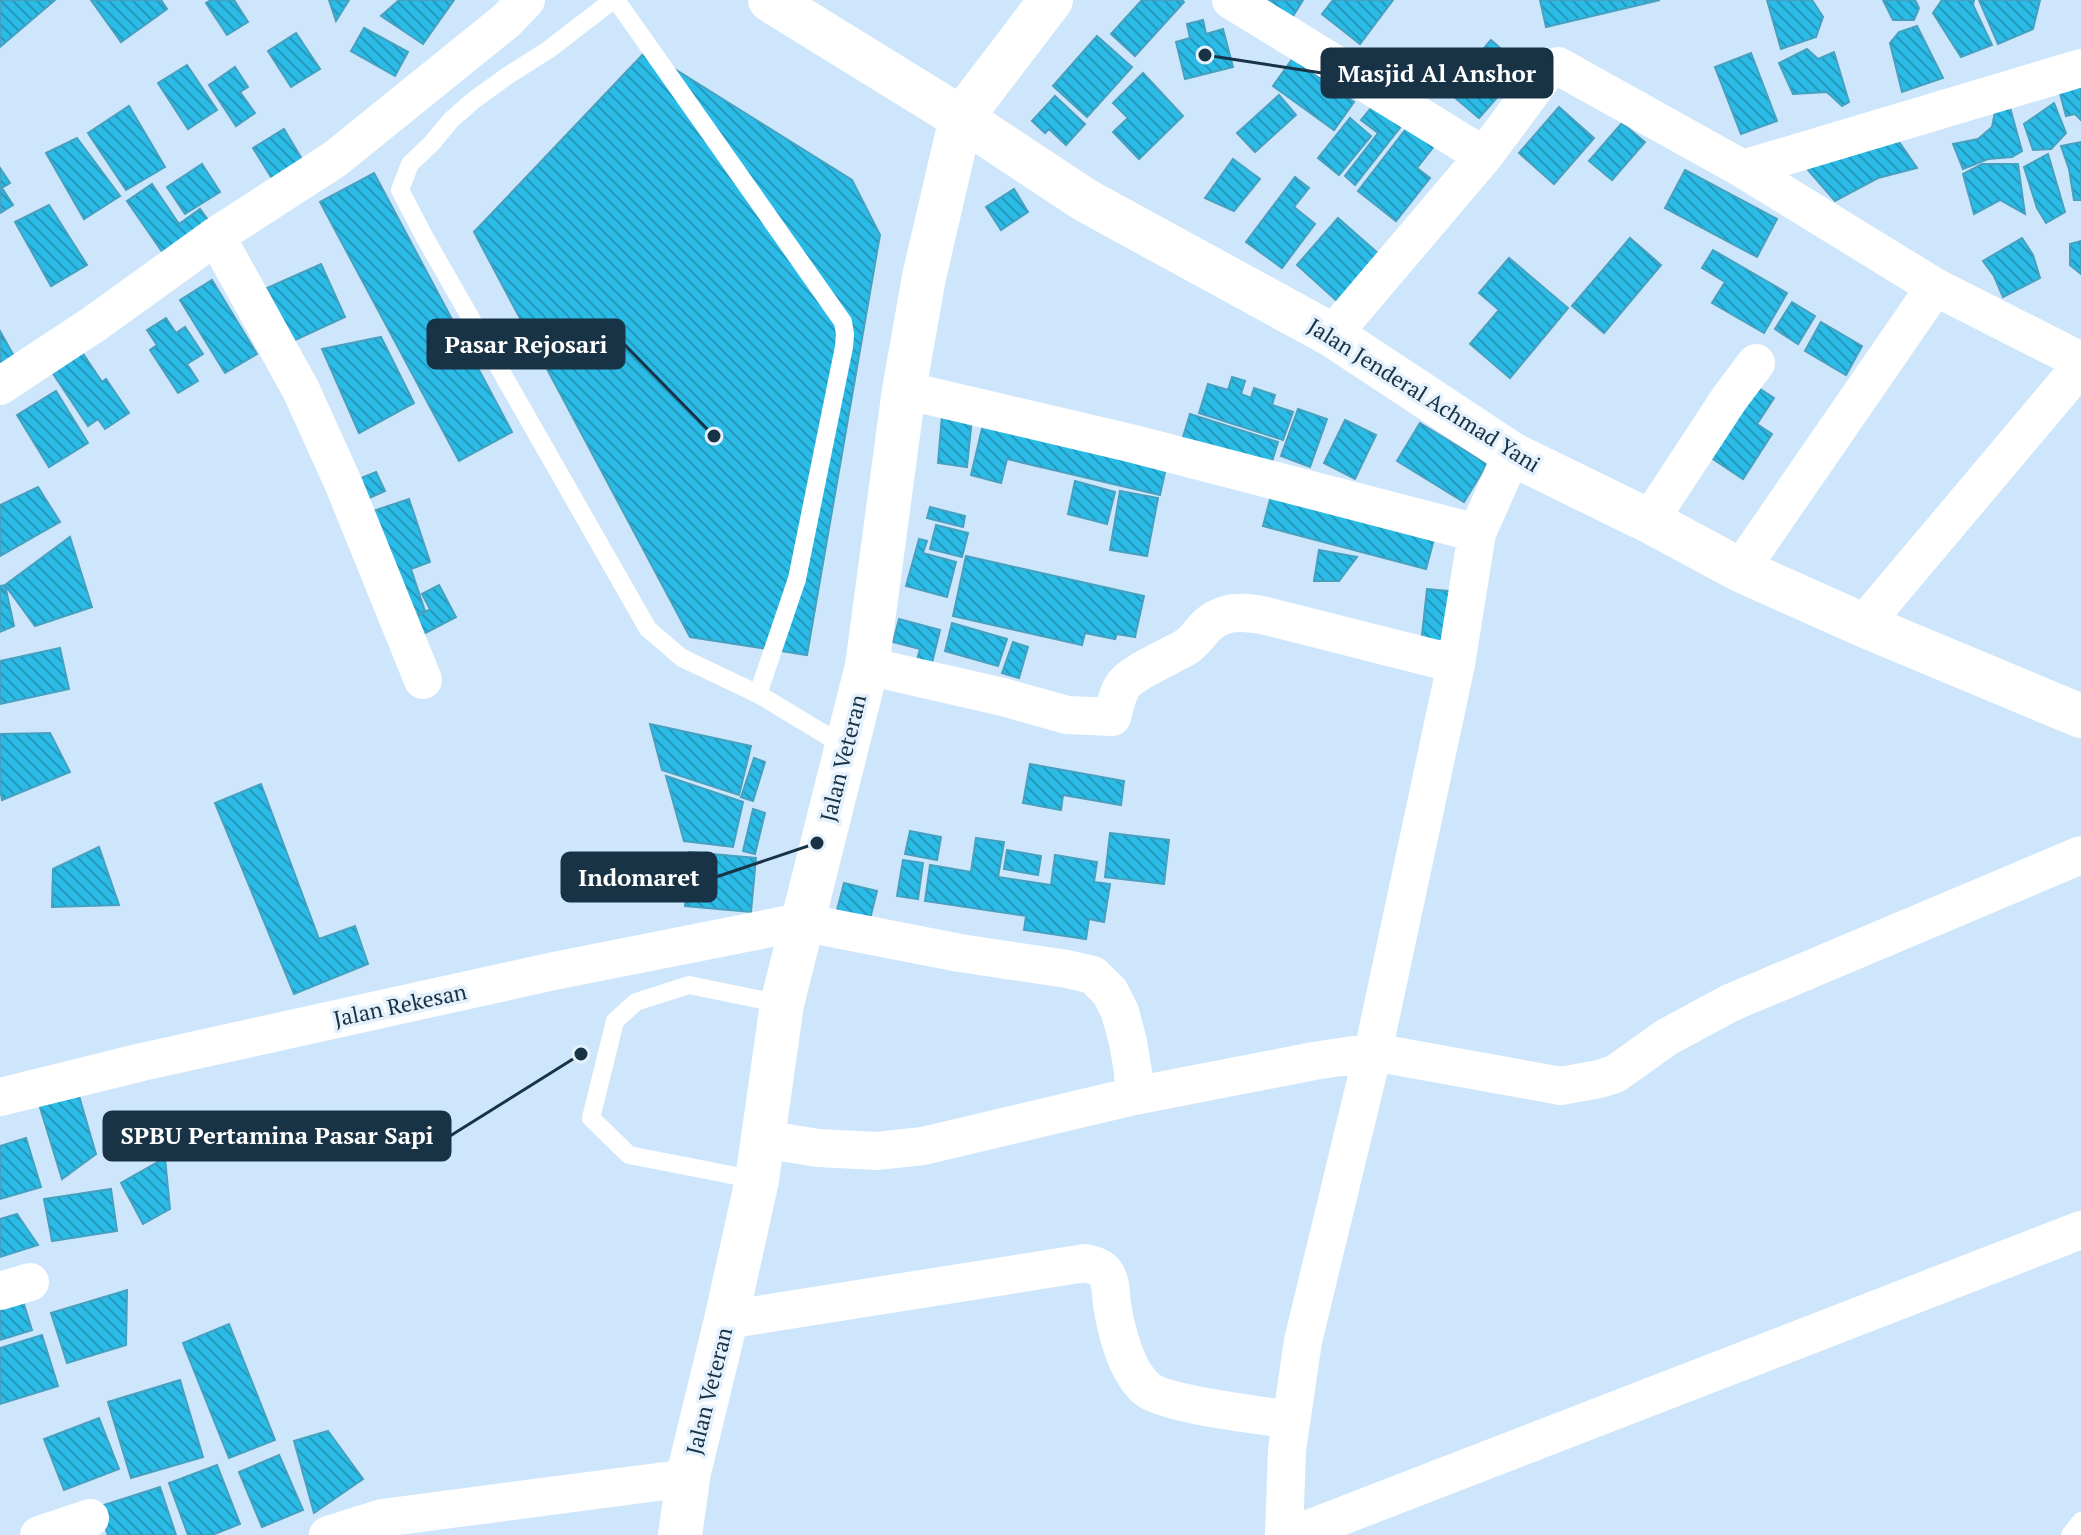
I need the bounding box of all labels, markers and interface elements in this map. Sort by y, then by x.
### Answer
callout: Masjid Al Anshor [1322,49,1552,97]
text: Masjid Al Anshor [1338,57,1537,89]
street label: Jalan Jenderal Achmad Yani [1303,311,1546,478]
callout: Pasar Rejosari [428,320,624,368]
text: Pasar Rejosari [444,328,608,360]
street label: Jalan Veteran [813,691,872,825]
callout: Indomaret [562,853,716,901]
text: Indomaret [578,861,700,893]
street label: Jalan Rekesan [331,976,469,1033]
callout: SPBU Pertamina Pasar Sapi [104,1112,450,1160]
text: SPBU Pertamina Pasar Sapi [120,1119,434,1151]
street label: Jalan Veteran [679,1324,738,1458]

